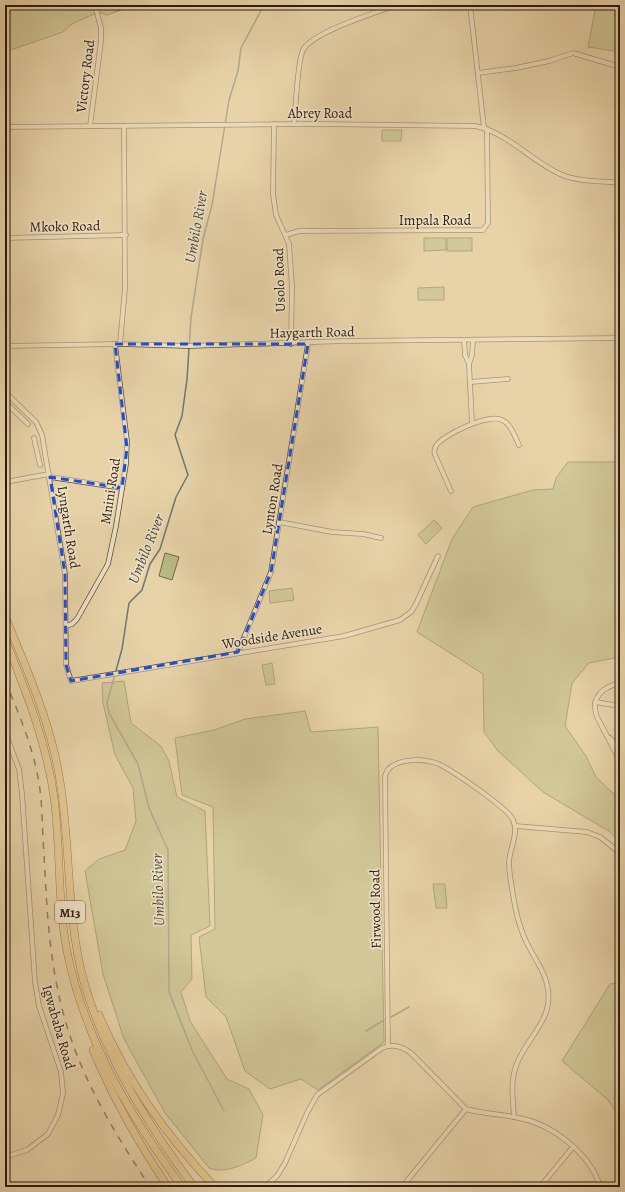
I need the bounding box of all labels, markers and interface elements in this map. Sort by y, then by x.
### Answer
street label: Victory Road [71,38,99,115]
street label: Abrey Road [287,104,353,123]
water label: Umbilo River [180,189,212,265]
street label: Impala Road [399,211,472,230]
street label: Mkoko Road [29,216,101,237]
street label: Usolo Road [269,247,290,313]
street label: Haygarth Road [269,322,355,343]
street label: Mnini Road [96,456,125,526]
street label: Lynton Road [257,462,288,536]
street label: Lyngarth Road [53,484,84,570]
water label: Umbilo River [123,511,169,587]
street label: Woodside Avenue [220,619,324,654]
water label: Umbilo River [147,852,169,927]
street label: Firwood Road [365,869,386,949]
road number: M13 [55,901,85,923]
street label: Igwababa Road [37,983,80,1072]

